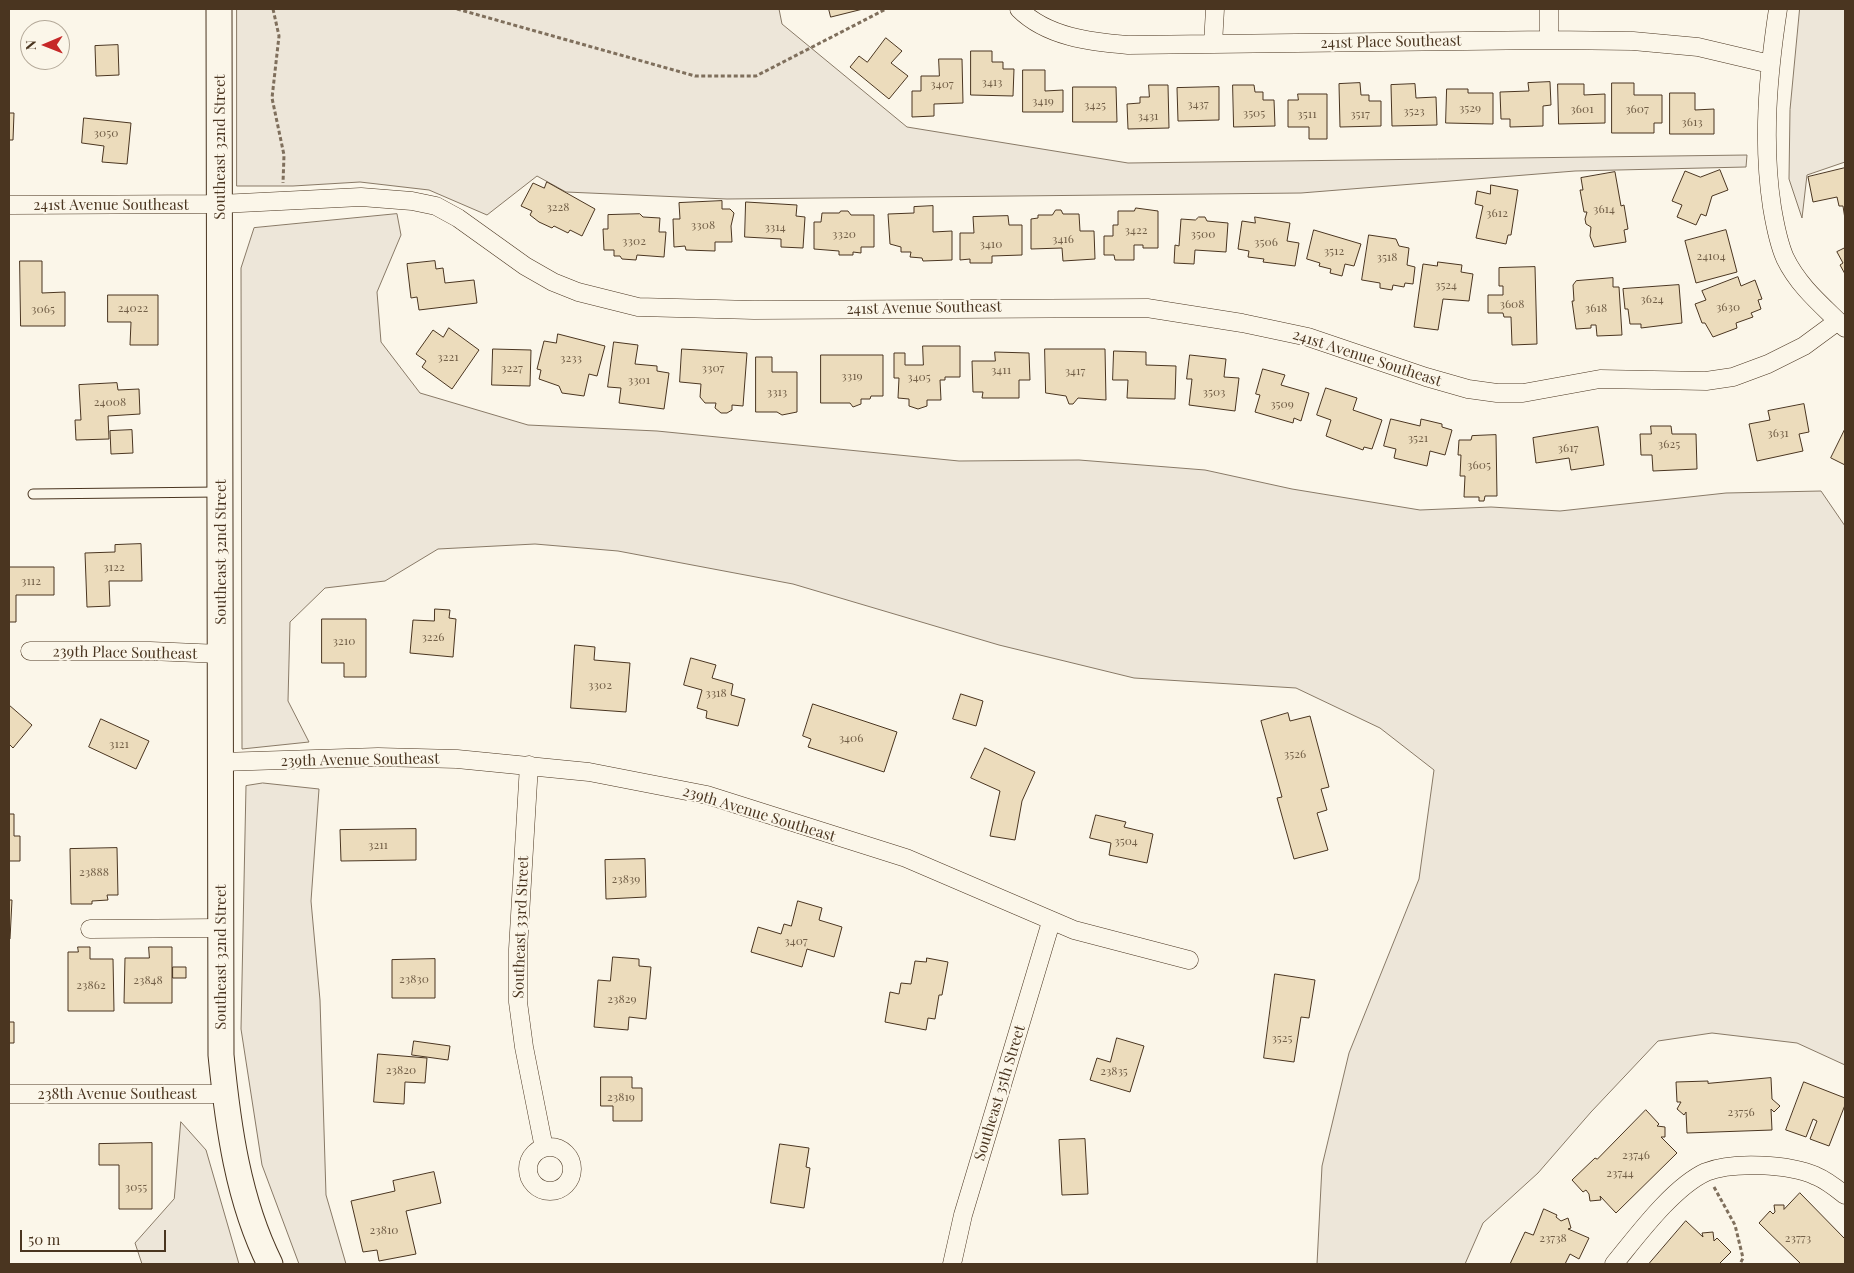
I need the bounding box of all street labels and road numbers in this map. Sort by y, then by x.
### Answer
street label: 241st Place Southeast [1320,32,1462,52]
street label: Southeast 32nd Street [211,74,229,220]
street label: 241st Avenue Southeast [33,196,189,214]
street label: 241st Avenue Southeast [846,298,1002,318]
street label: 241st Avenue Southeast [1290,325,1444,391]
street label: Southeast 32nd Street [212,479,230,625]
street label: 239th Place Southeast [53,643,197,663]
street label: 239th Avenue Southeast [280,750,440,770]
street label: 239th Avenue Southeast [680,782,838,846]
street label: Southeast 33rd Street [510,855,532,999]
street label: Southeast 32nd Street [212,884,230,1030]
street label: Southeast 35th Street [971,1023,1029,1163]
street label: 238th Avenue Southeast [37,1085,197,1103]

